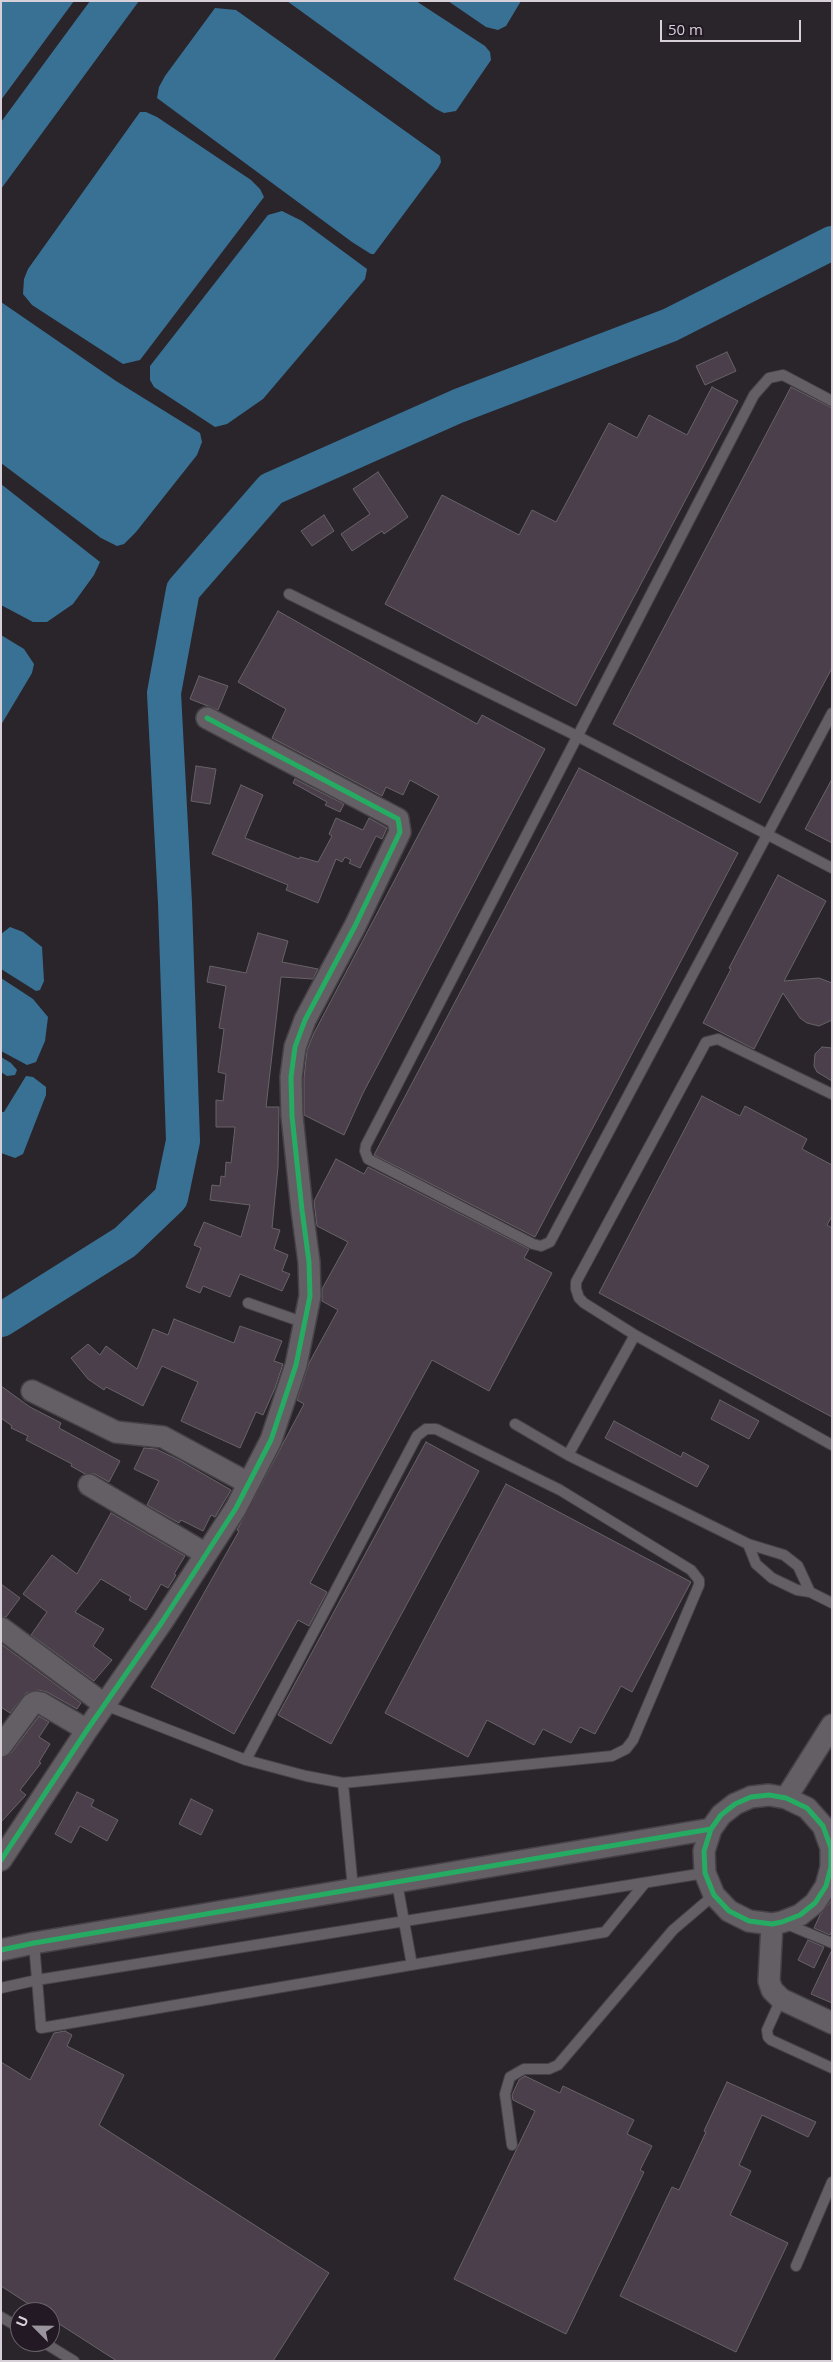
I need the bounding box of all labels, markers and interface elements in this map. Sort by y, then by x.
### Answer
scale bar [663,10,804,42]
text: 50 m [668,19,703,39]
north arrow [10,2302,60,2352]
text: U [11,2313,32,2330]

